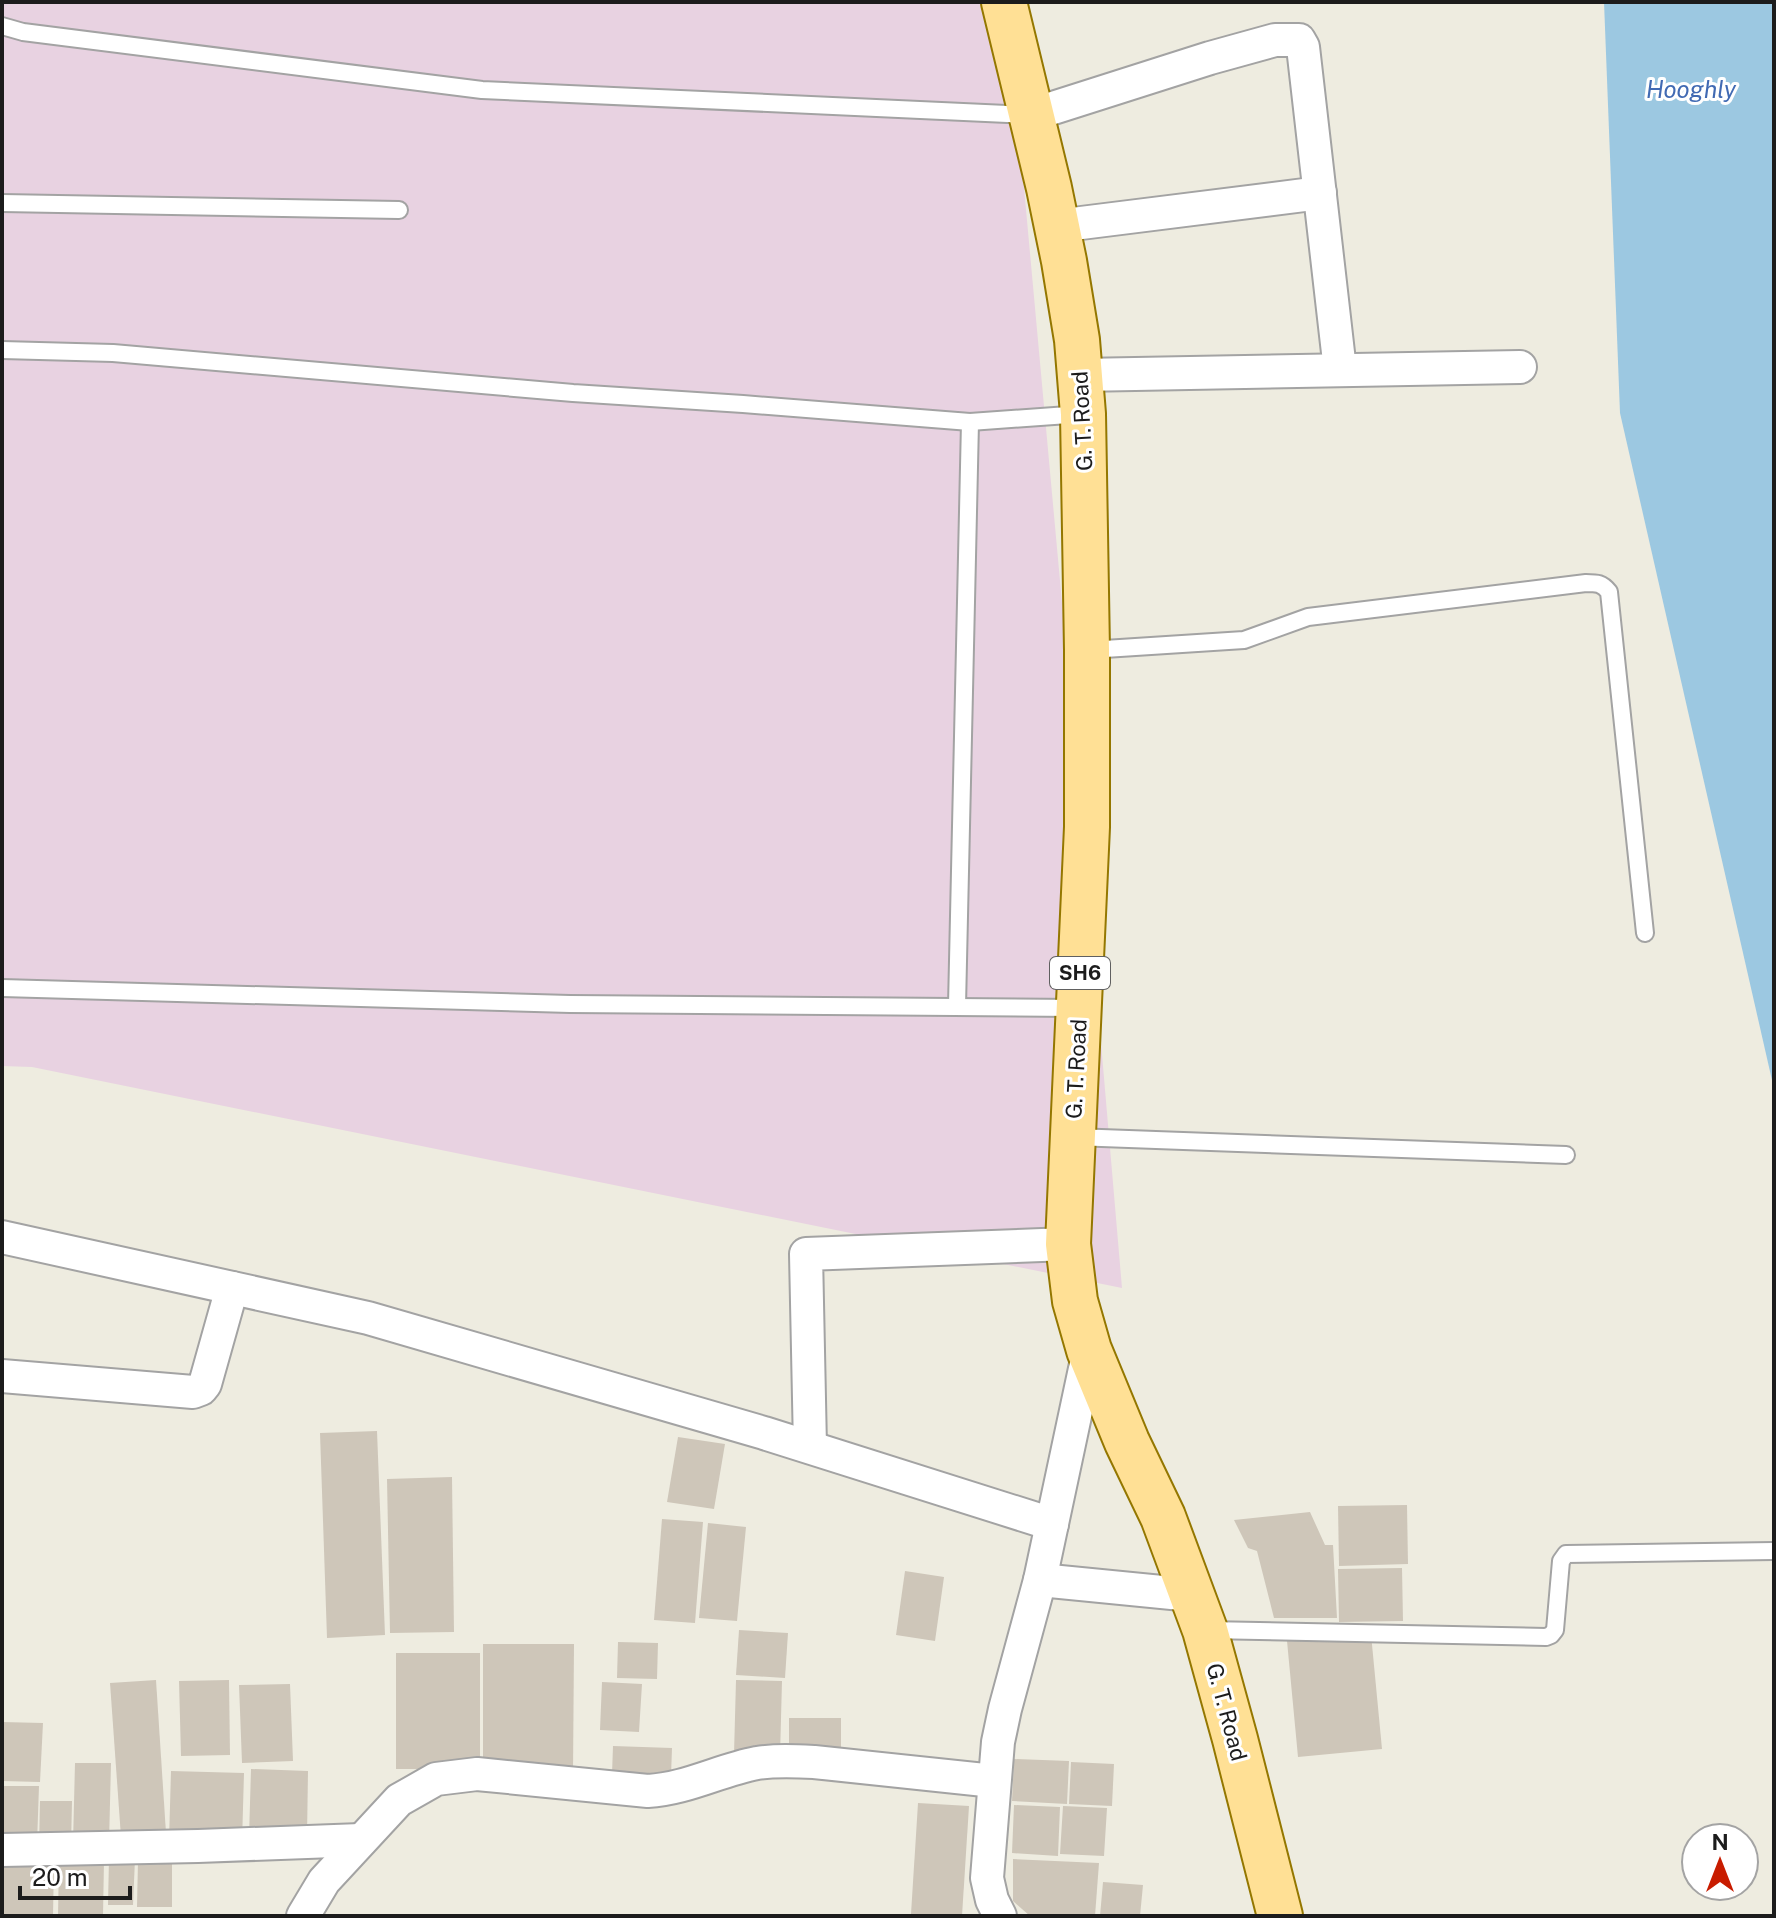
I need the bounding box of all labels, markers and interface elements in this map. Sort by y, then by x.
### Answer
water label: Hooghly [1646,75,1737,103]
street label: G. T. Road [1066,370,1098,472]
road number: SH6 [1050,957,1110,989]
street label: G. T. Road [1060,1018,1092,1120]
street label: G. T. Road [1202,1660,1252,1764]
north arrow [1680,1822,1760,1902]
text: N [1711,1829,1729,1855]
scale bar [20,1850,130,1900]
text: 20 m [32,1863,88,1891]

